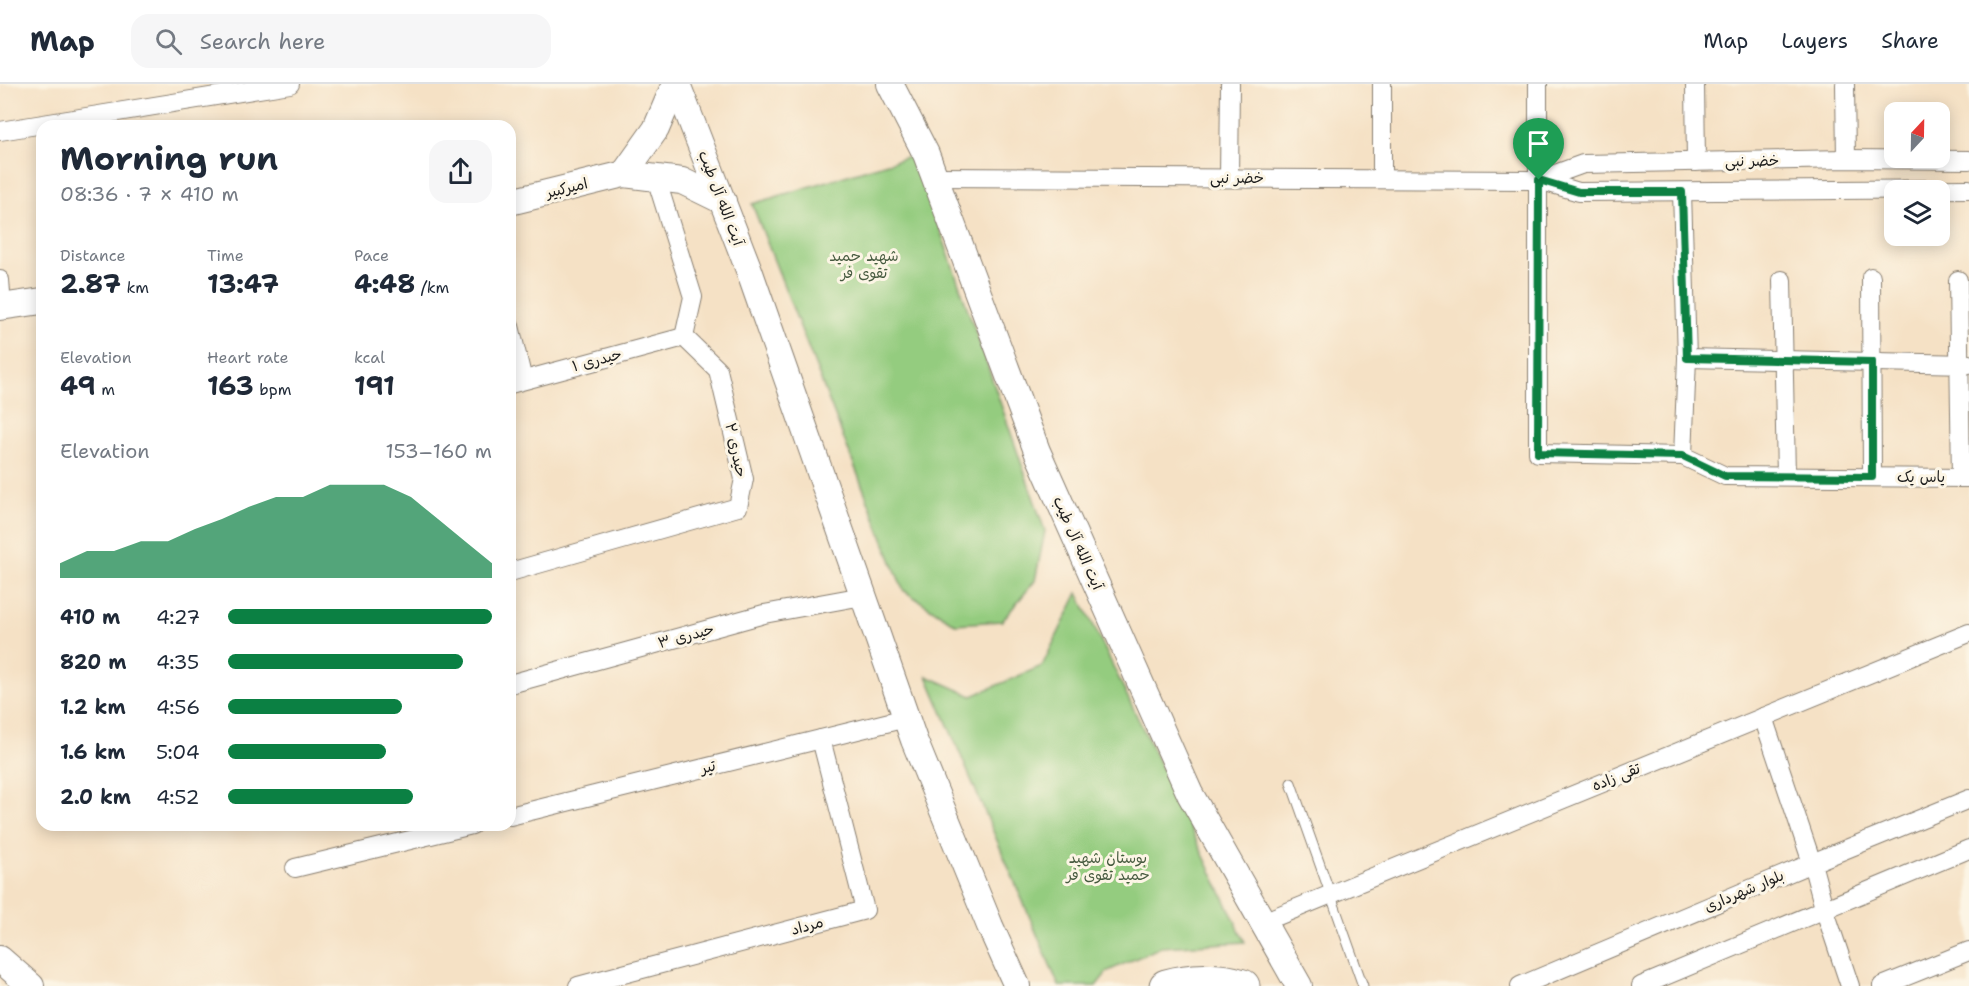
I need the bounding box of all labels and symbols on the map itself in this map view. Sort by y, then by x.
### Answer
north arrow [1884,102,1950,168]
pin [1513,118,1564,180]
street label: آیت الله آل طیب [694,147,749,250]
street label: خضر نبی [1725,151,1779,171]
street label: خضر نبی [1210,168,1264,188]
street label: امیرکبیر [542,173,590,203]
park label: شهید حمید تقوی فر [829,246,899,283]
street label: حیدری ۱ [570,344,624,376]
street label: حیدری ۲ [720,421,752,479]
street label: یاس یک [1897,467,1945,487]
street label: آیت الله آل طیب [1048,493,1108,594]
street label: حیدری ۳ [656,619,716,653]
street label: تیر [696,755,718,779]
street label: تقی زاده [1589,758,1644,796]
park label: بوستان شهید حمید تقوی فر [1064,848,1150,885]
street label: بلوار شهرداری [1701,865,1787,917]
street label: مرداد [789,912,825,940]

